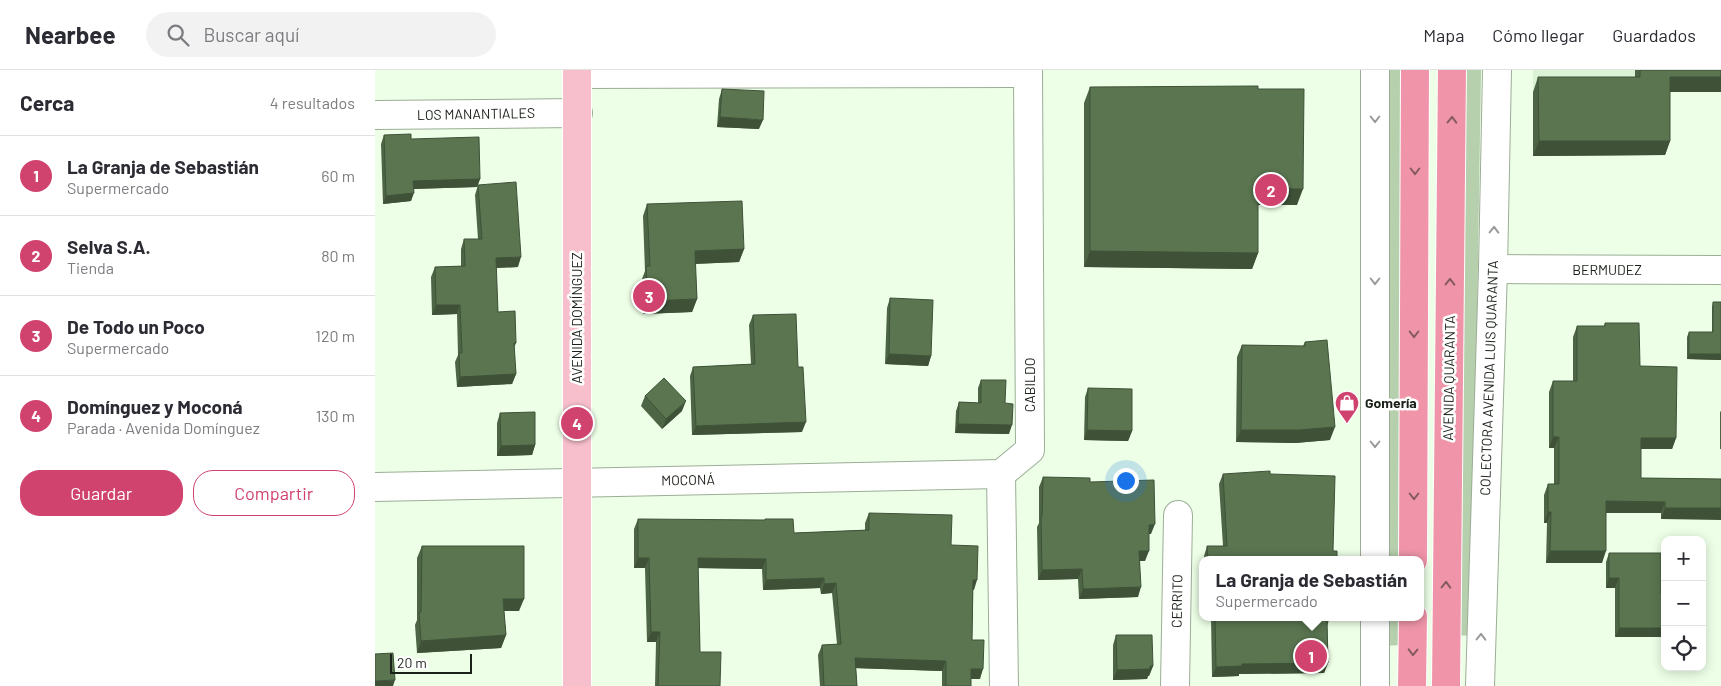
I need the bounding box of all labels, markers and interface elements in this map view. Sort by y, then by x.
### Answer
search box [146,12,496,57]
text: Nearbee [25,20,116,49]
icon: search [164,21,192,49]
text: Buscar aquí [204,23,299,46]
text: Mapa [1423,24,1464,46]
text: Cómo llegar [1492,24,1584,46]
text: Guardados [1612,24,1696,46]
text: Cerca [20,90,74,115]
text: 4 resultados [270,93,355,112]
street label: LOS MANANTIALES [417,104,535,123]
one-way arrow [1370,115,1380,123]
one-way arrow [1447,116,1457,124]
text: La Granja de Sebastián [67,155,259,178]
text: 1 [33,166,39,185]
text: 60 m [321,166,355,185]
one-way arrow [1410,168,1420,175]
pin: 2 [1255,171,1287,209]
text: Supermercado [67,178,169,197]
one-way arrow [1489,226,1499,234]
text: Selva S.A. [67,235,151,258]
text: 2 [32,246,40,265]
text: 80 m [321,246,355,265]
street label: AVENIDA DOMÍNGUEZ [568,252,585,384]
text: Tienda [67,258,114,277]
street label: COLECTORA AVENIDA LUIS QUARANTA [1476,260,1501,496]
street label: BERMUDEZ [1572,261,1642,278]
pin: 3 [633,277,665,315]
one-way arrow [1370,278,1380,285]
one-way arrow [1445,278,1455,286]
text: De Todo un Poco [67,315,205,338]
street label: AVENIDA QUARANTA [1439,315,1458,441]
text: 3 [32,326,40,345]
text: 120 m [315,326,355,345]
one-way arrow [1409,330,1419,338]
text: Supermercado [67,338,169,357]
street label: CABILDO [1021,358,1038,412]
shop icon: Gomería [1334,390,1360,424]
place label: Gomería [1365,394,1417,411]
text: Domínguez y Moconá [67,395,243,418]
pin: 4 [561,404,593,442]
text: 4 [31,406,41,425]
text: 130 m [316,406,355,425]
text: Parada · Avenida Domínguez [67,418,260,437]
one-way arrow [1370,440,1380,448]
your location [1113,468,1139,494]
button: Guardar [20,470,183,516]
button: Compartir [193,470,355,516]
street label: MOCONÁ [661,471,716,488]
one-way arrow [1409,492,1419,500]
map controls [1661,536,1706,671]
button: + [1661,536,1706,581]
popup [1199,556,1424,621]
text: La Granja de Sebastián [1216,568,1407,591]
street label: CERRITO [1168,574,1185,628]
one-way arrow [1441,581,1451,588]
button: − [1661,581,1706,626]
text: Supermercado [1216,591,1318,610]
button: locate [1661,626,1706,671]
one-way arrow [1476,633,1486,641]
pin: 1 [1295,637,1327,675]
one-way arrow [1408,648,1418,656]
scale bar [390,651,473,674]
text: 20 m [397,654,427,671]

